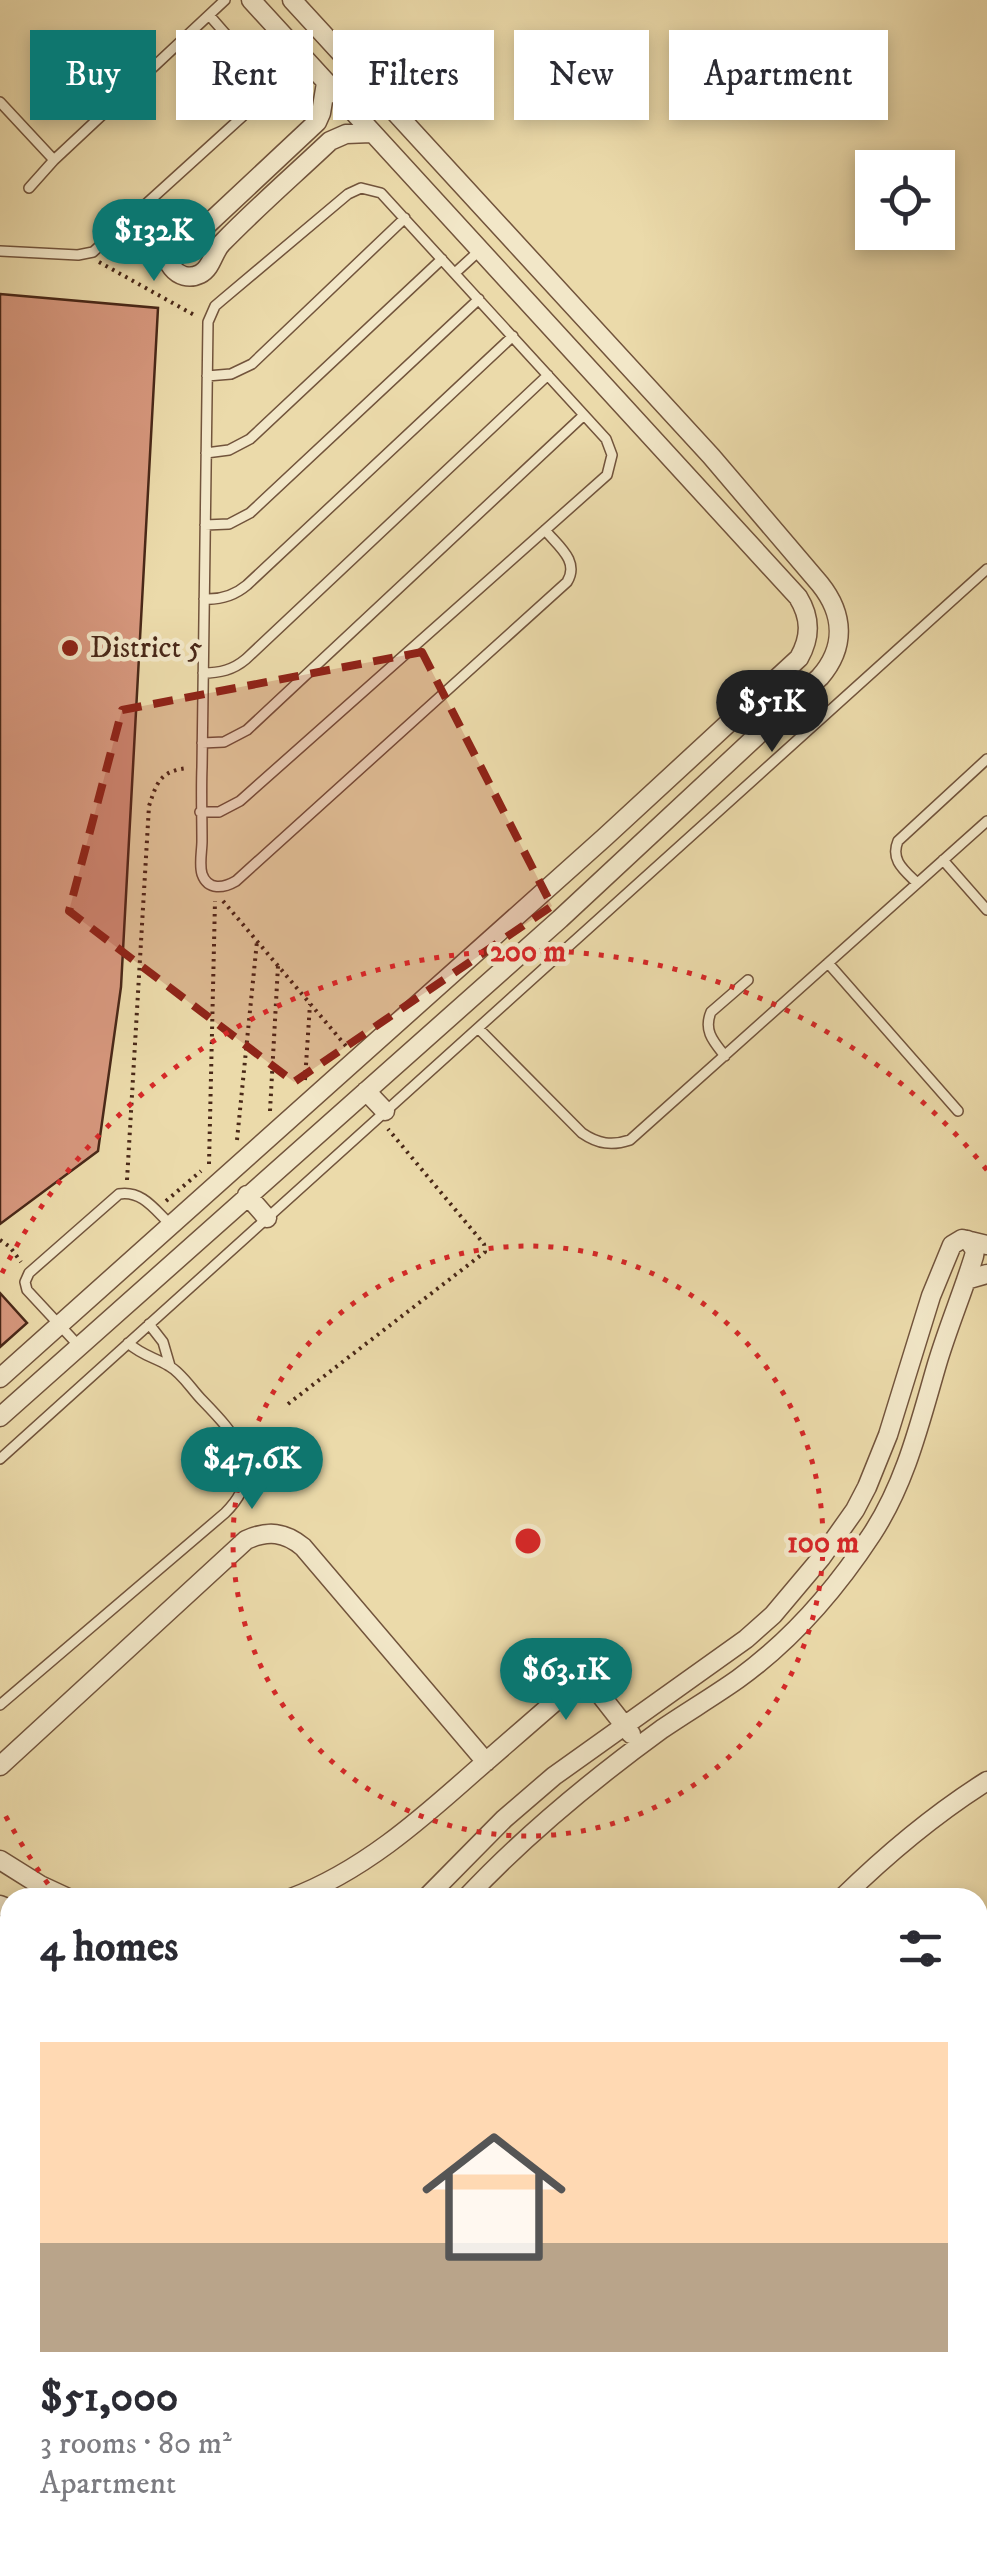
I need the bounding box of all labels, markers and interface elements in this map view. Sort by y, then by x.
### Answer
chip: Buy [30,30,156,120]
chip: Rent [176,30,313,120]
chip: Filters [333,30,494,120]
chip: New [514,30,649,120]
chip: Apartment [669,30,888,120]
map controls [855,150,955,250]
button: locate [855,150,955,250]
pin: $132K [84,199,224,284]
text: $132K [114,211,194,251]
place label: District 5 [90,630,203,667]
marker: District 5 [59,637,81,659]
pin: $51K [713,670,831,755]
text: $51K [738,682,806,722]
text: 200 m [490,934,566,971]
pin: $47.6K [171,1427,333,1512]
text: $47.6K [203,1439,301,1479]
centre of rings [510,1523,546,1559]
text: 100 m [787,1525,860,1562]
pin: $63.1K [485,1638,647,1723]
text: $63.1K [522,1650,610,1690]
icon: filters [893,1921,948,1976]
text: 4 homes [40,1922,178,1974]
icon: home [404,2107,584,2287]
text: $51,000 [40,2372,178,2424]
text: 3 rooms · 80 m² [40,2424,232,2464]
text: Apartment [40,2464,176,2504]

